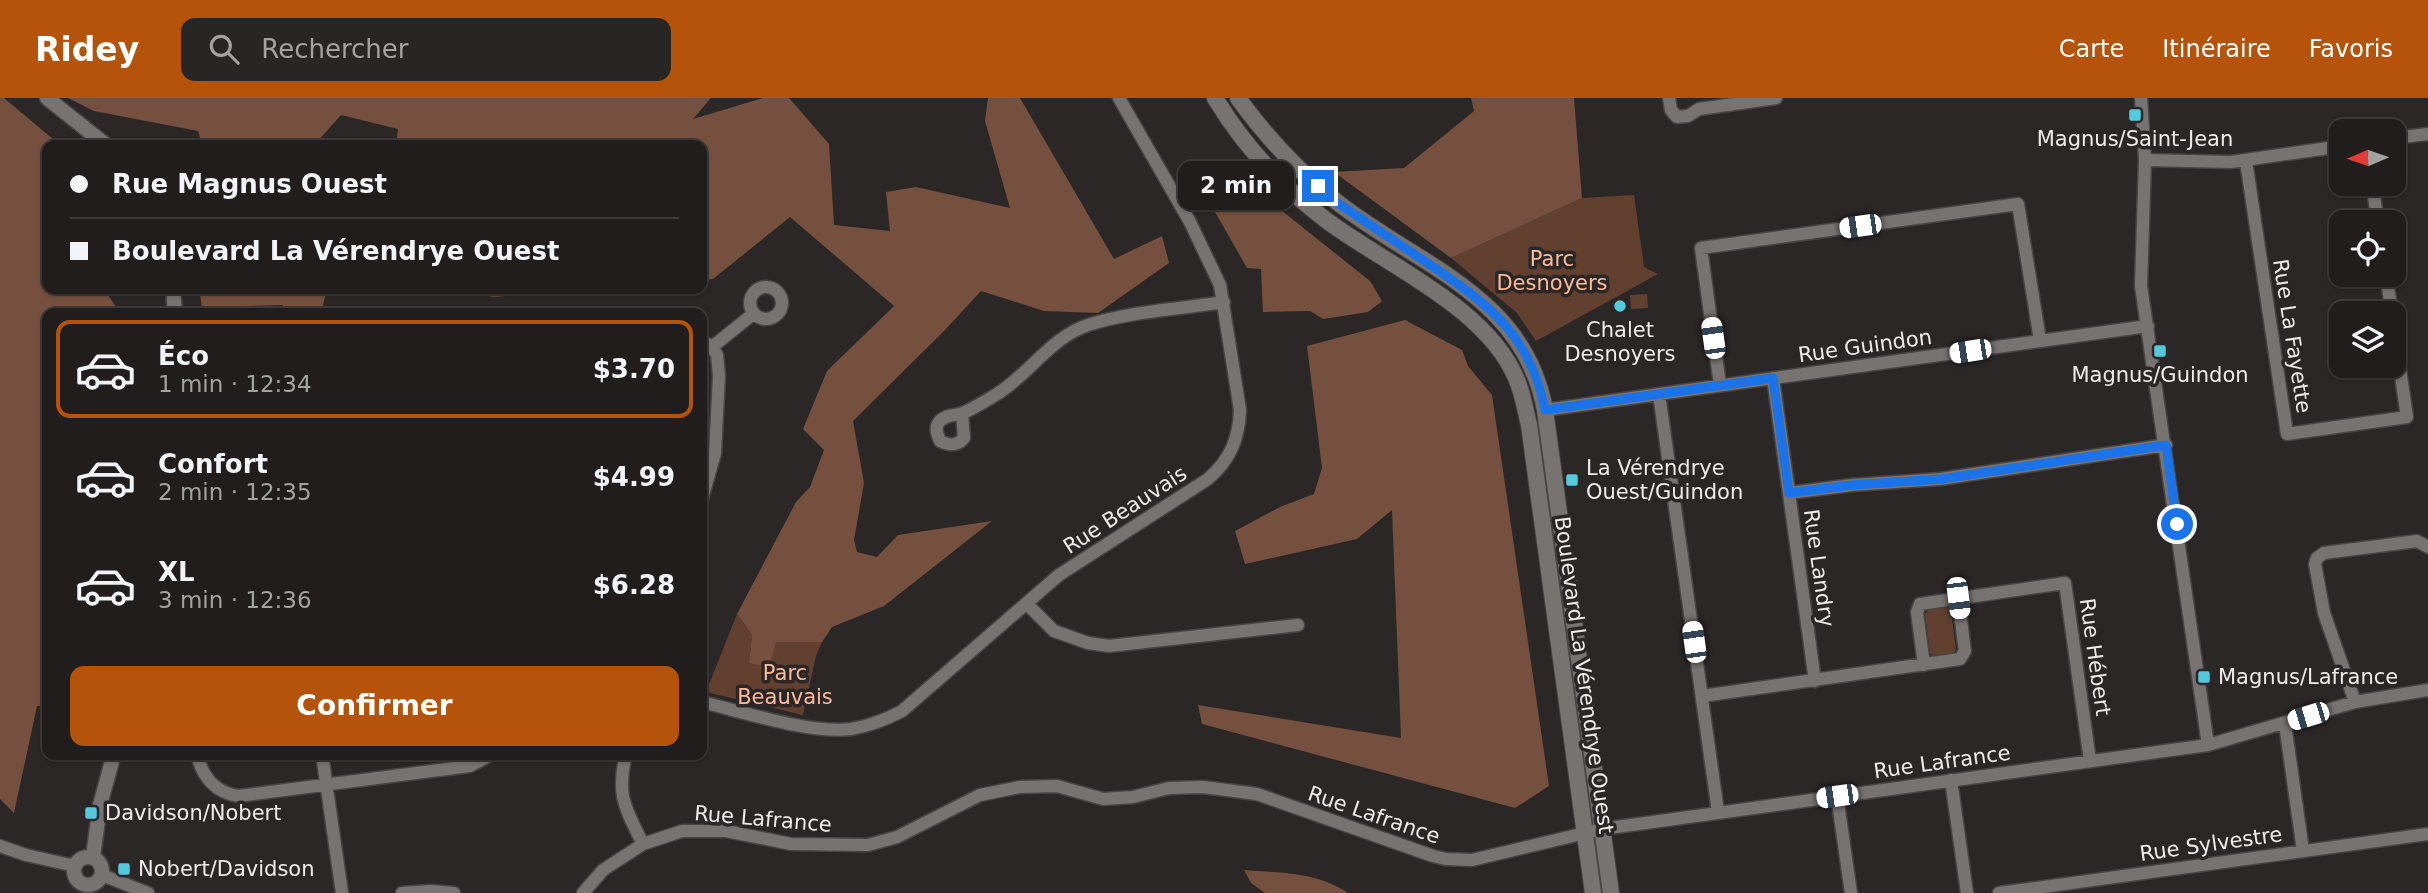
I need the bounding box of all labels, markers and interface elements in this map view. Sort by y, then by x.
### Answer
search box [181,18,671,81]
text: Ridey [35,30,139,69]
icon: search [205,30,243,68]
text: Rechercher [261,34,409,64]
text: Carte [2059,35,2124,63]
text: Itinéraire [2162,35,2271,63]
text: Favoris [2309,35,2393,63]
marker: Magnus/Saint-Jean [2127,107,2143,123]
north arrow [2329,119,2406,196]
map controls [2329,119,2406,378]
place label: Magnus/Saint-Jean [2037,127,2233,151]
callout: 2 min [1178,162,1294,210]
text: Rue Magnus Ouest [112,169,387,199]
route end [1302,170,1334,202]
text: 2 min [1200,172,1272,198]
button: locate [2329,210,2406,287]
car [1838,213,1883,239]
text: Boulevard La Vérendrye Ouest [112,236,559,266]
park label: Parc Desnoyers [1496,247,1608,295]
street label: Rue La Fayette [2268,257,2316,415]
marker: Chalet Desnoyers [1612,298,1628,314]
button: layers [2329,301,2406,378]
car [1700,316,1727,360]
place label: Chalet Desnoyers [1564,318,1676,366]
street label: Rue Guindon [1797,325,1933,367]
car [1948,337,1993,365]
icon: car [74,338,137,401]
text: Éco [158,341,209,371]
marker: Magnus/Guindon [2152,343,2168,359]
text: $3.70 [593,354,675,384]
place label: Magnus/Guindon [2071,363,2249,387]
text: 1 min · 12:34 [158,371,312,397]
icon: car [74,446,137,509]
text: Confort [158,449,268,479]
place label: La Vérendrye Ouest/Guindon [1586,456,1743,504]
street label: Rue Beauvais [1059,461,1191,559]
text: $4.99 [593,462,675,492]
marker: La Vérendrye Ouest/Guindon [1564,472,1580,488]
text: 2 min · 12:35 [158,479,312,505]
street label: Rue Landry [1799,507,1839,629]
route start [2161,508,2193,540]
street label: Boulevard La Vérendrye Ouest [1550,515,1618,835]
icon: car [74,554,137,617]
text: XL [158,557,195,587]
text: $6.28 [593,570,675,600]
car [1946,576,1971,620]
text: 3 min · 12:36 [158,587,312,613]
street label: Rue Hébert [2075,597,2115,717]
car [1681,620,1708,664]
park label: Parc Beauvais [737,661,833,709]
place label: Magnus/Lafrance [2218,665,2398,689]
button: Confirmer [70,666,679,746]
marker: Magnus/Lafrance [2196,669,2212,685]
car [2285,700,2332,732]
street label: Rue Lafrance [1872,741,2012,783]
street label: Rue Lafrance [1305,781,1443,849]
car [1815,783,1860,809]
place label: Davidson/Nobert [105,801,281,825]
street label: Rue Lafrance [693,801,833,837]
marker: Davidson/Nobert [83,805,99,821]
street label: Rue Sylvestre [2138,822,2284,866]
place label: Nobert/Davidson [138,857,314,881]
marker: Nobert/Davidson [116,861,132,877]

